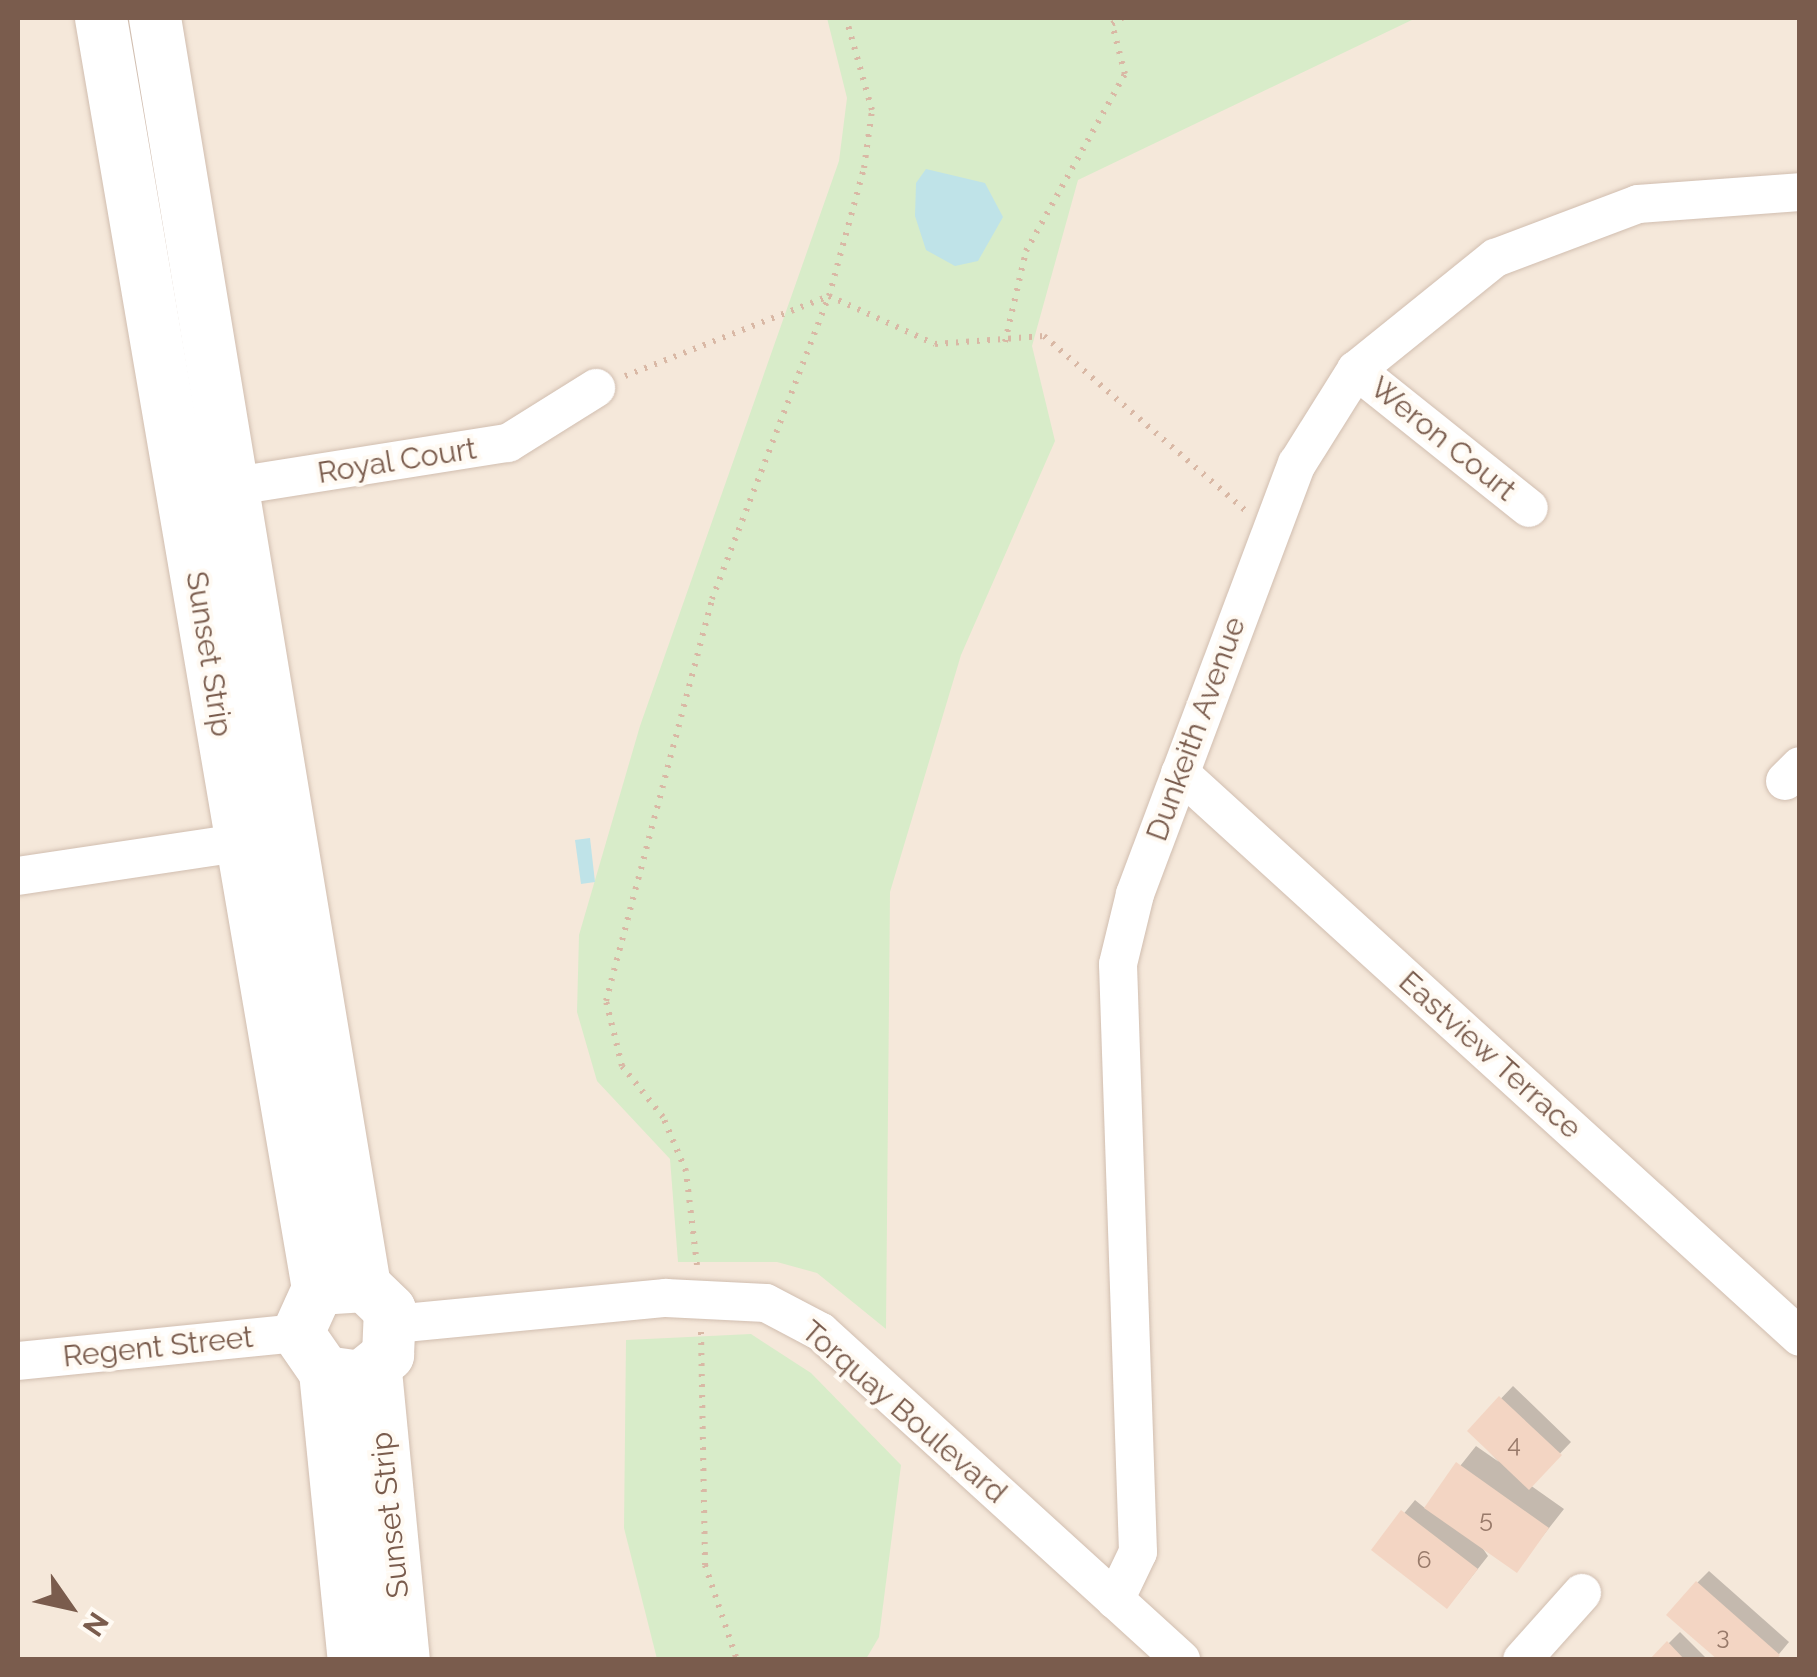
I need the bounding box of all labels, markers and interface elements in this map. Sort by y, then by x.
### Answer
street label: Weron Court [1363,369,1523,509]
street label: Royal Court [315,431,479,491]
street label: Sunset Strip [178,569,240,739]
street label: Dunkeith Avenue [1139,612,1253,846]
street label: Eastview Terrace [1391,963,1589,1147]
street label: Torquay Boulevard [794,1313,1014,1511]
street label: Regent Street [61,1319,255,1375]
house number: 4 [1507,1428,1521,1458]
street label: Sunset Strip [363,1430,417,1600]
house number: 5 [1479,1503,1493,1533]
house number: 6 [1416,1544,1432,1574]
north arrow [20,1557,120,1657]
text: N [76,1606,115,1642]
house number: 3 [1716,1620,1730,1650]

